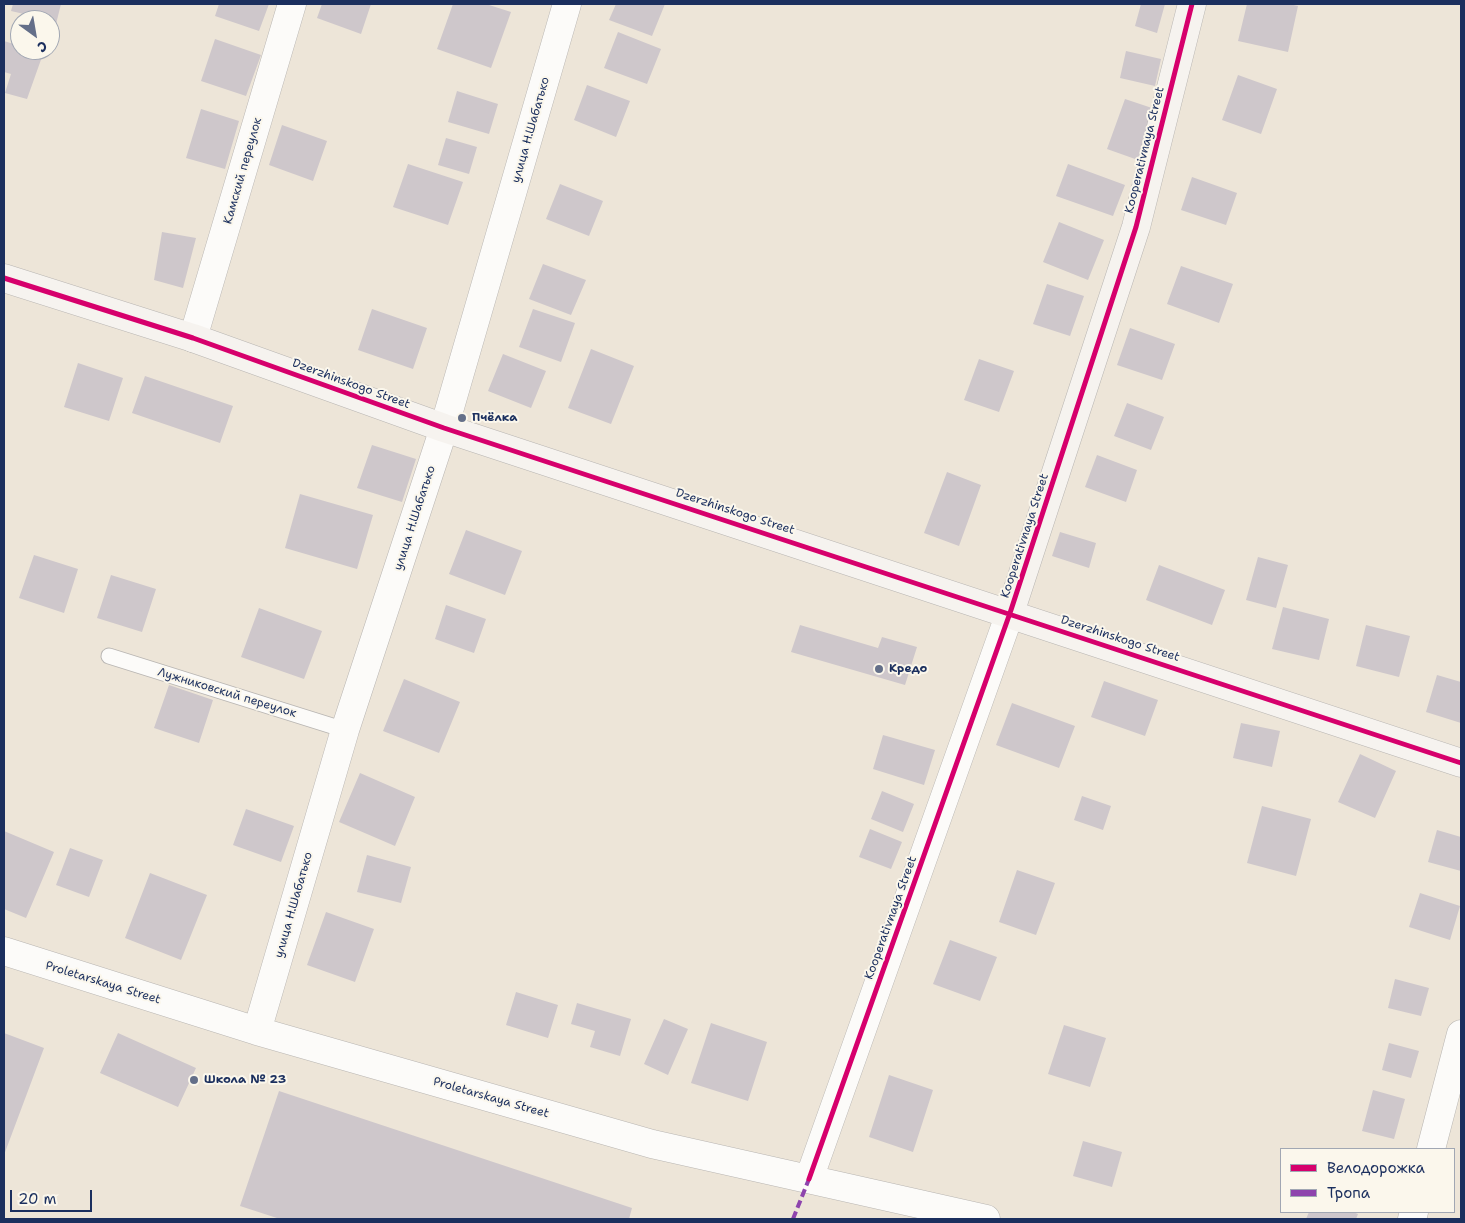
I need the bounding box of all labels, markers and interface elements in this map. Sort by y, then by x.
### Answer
north arrow [10,10,60,60]
text: С [34,37,51,57]
street label: улица Н.Шабатько [509,75,553,185]
street label: Kooperativnaya Street [1122,85,1168,215]
street label: Камский переулок [221,116,265,226]
street label: Dzerzhinskogo Street [290,356,412,412]
place label: Пчёлка [472,411,517,425]
marker: Пчёлка [456,412,468,424]
street label: улица Н.Шабатько [391,464,439,572]
street label: Kooperativnaya Street [998,472,1052,600]
street label: Dzerzhinskogo Street [674,486,796,538]
street label: Dzerzhinskogo Street [1059,613,1181,665]
place label: Кредо [889,662,927,676]
marker: Кредо [873,663,885,675]
street label: Лужниковский переулок [156,665,298,721]
street label: улица Н.Шабатько [272,850,316,960]
street label: Kooperativnaya Street [862,854,920,982]
street label: Proletarskaya Street [44,959,162,1007]
place label: Школа № 23 [204,1073,286,1087]
marker: Школа № 23 [188,1074,200,1086]
street label: Proletarskaya Street [431,1075,551,1121]
legend [1280,1148,1455,1213]
text: Велодорожка [1327,1158,1425,1178]
scale bar [12,1180,95,1212]
text: Тропа [1327,1183,1370,1203]
text: 20 m [18,1189,57,1209]

